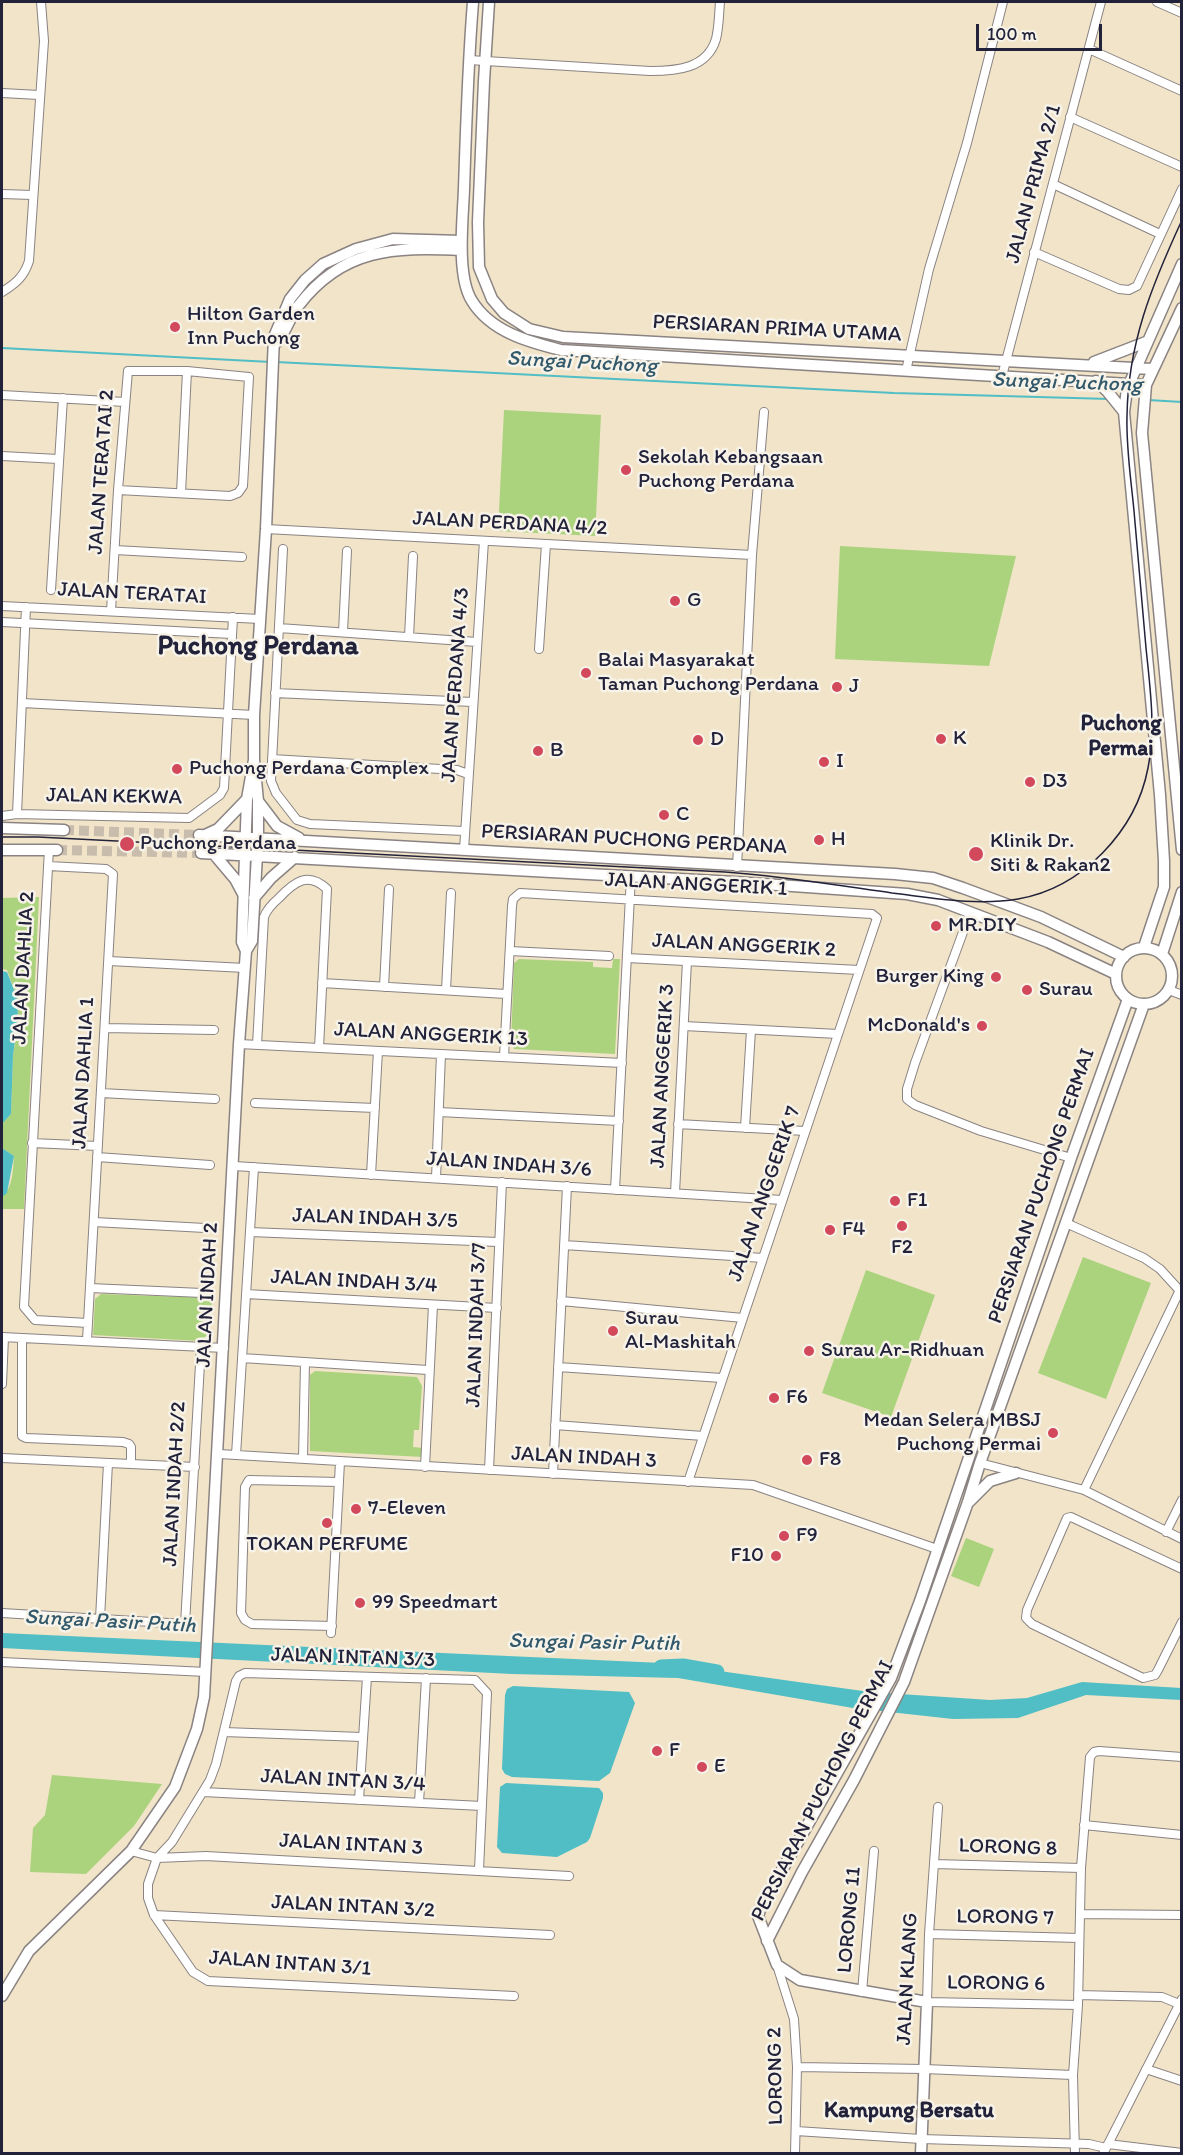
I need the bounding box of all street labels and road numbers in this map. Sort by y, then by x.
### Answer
street label: JALAN PRIMA 2/1 [1001,102,1067,266]
street label: PERSIARAN PRIMA UTAMA [652,310,902,348]
street label: JALAN TERATAI 2 [84,389,120,555]
street label: JALAN PERDANA 4/2 [412,506,608,542]
street label: JALAN TERATAI [57,578,207,610]
street label: JALAN PERDANA 4/3 [437,587,475,783]
street label: JALAN KEKWA [46,783,182,811]
street label: PERSIARAN PUCHONG PERDANA [480,819,788,861]
street label: JALAN ANGGERIK 1 [604,868,788,902]
street label: JALAN DAHLIA 2 [7,891,41,1045]
street label: JALAN ANGGERIK 2 [651,929,837,963]
street label: JALAN ANGGERIK 3 [646,983,680,1169]
street label: JALAN DAHLIA 1 [67,996,101,1150]
street label: JALAN ANGGERIK 13 [333,1017,529,1053]
street label: PERSIARAN PUCHONG PERMAI [983,1045,1101,1327]
street label: JALAN ANGGERIK 7 [723,1103,807,1285]
street label: JALAN INDAH 3/6 [425,1147,593,1183]
street label: JALAN INDAH 3/5 [292,1204,458,1234]
street label: JALAN INDAH 2 [192,1222,224,1368]
street label: JALAN INDAH 3/7 [462,1242,492,1408]
street label: JALAN INDAH 3/4 [270,1265,438,1299]
street label: JALAN INDAH 2/2 [158,1401,192,1567]
street label: JALAN INDAH 3 [511,1442,657,1474]
street label: JALAN INTAN 3/3 [271,1643,435,1673]
street label: PERSIARAN PUCHONG PERMAI [746,1656,900,1926]
street label: JALAN INTAN 3/4 [260,1764,426,1798]
street label: JALAN INTAN 3 [279,1829,423,1861]
street label: LORONG 8 [958,1834,1058,1862]
street label: LORONG 11 [833,1866,867,1974]
street label: JALAN INTAN 3/2 [271,1890,435,1924]
street label: LORONG 7 [956,1905,1054,1931]
street label: JALAN KLANG [892,1912,924,2046]
street label: JALAN INTAN 3/1 [208,1946,372,1982]
street label: LORONG 6 [947,1971,1045,1997]
street label: LORONG 2 [763,2027,789,2125]

